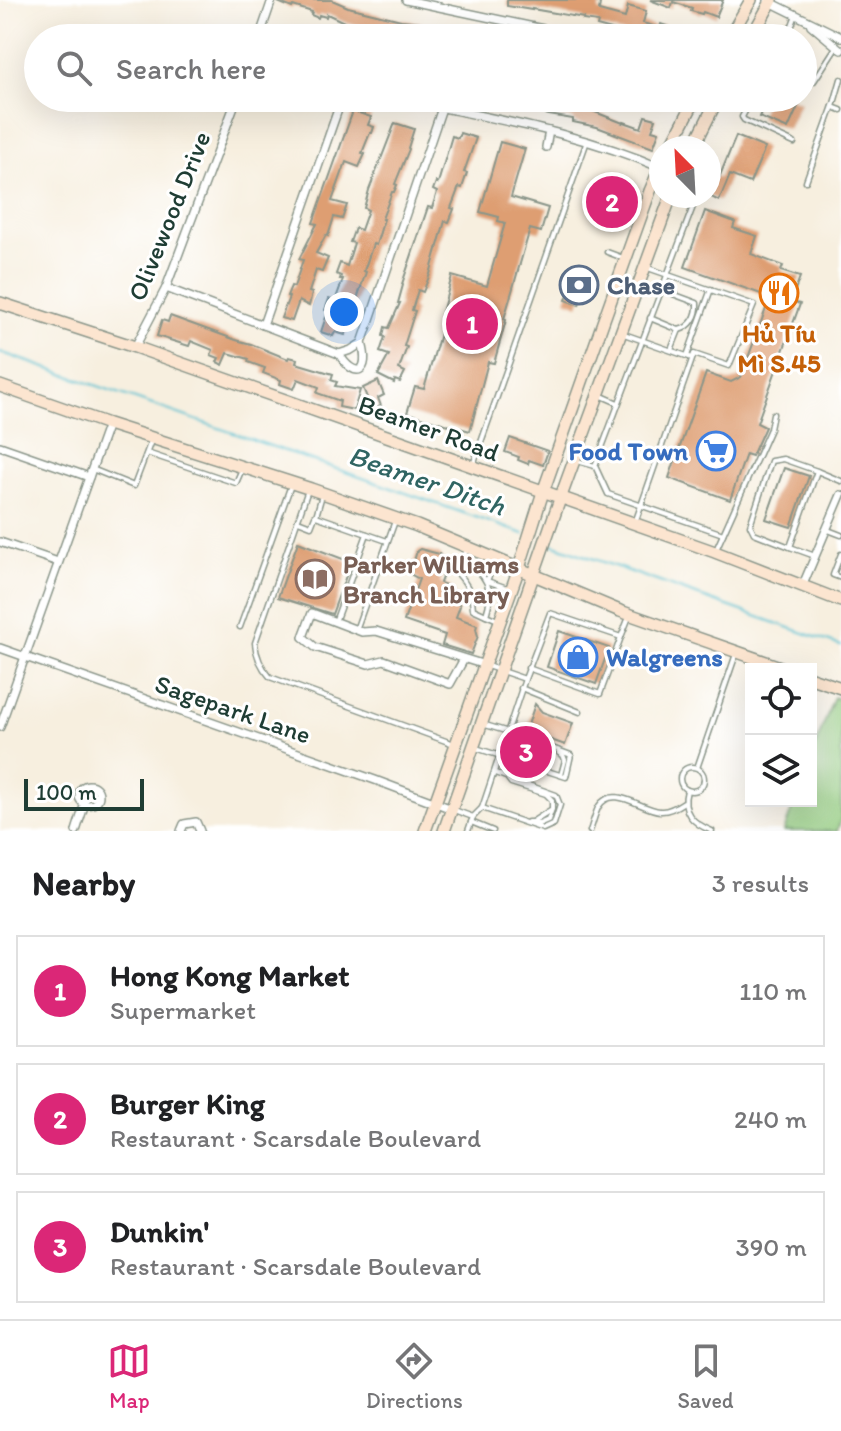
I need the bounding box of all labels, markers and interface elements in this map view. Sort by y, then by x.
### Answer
search box [24,24,817,112]
icon: search [52,46,96,90]
text: Search here [116,50,266,87]
street label: Olivewood Drive [120,127,218,305]
north arrow [649,136,721,208]
pin: 2 [586,172,638,232]
bank icon: Chase [558,264,600,306]
place label: Chase [607,269,675,301]
restaurant icon: Hủ Tíu Mì S.45 [758,272,800,314]
your location [324,292,364,332]
pin: 1 [446,294,498,354]
place label: Hủ Tíu Mì S.45 [737,317,821,379]
street label: Beamer Road [354,388,504,468]
supermarket icon: Food Town [695,430,737,472]
place label: Food Town [569,435,688,467]
water label: Beamer Ditch [345,437,510,523]
place label: Parker Williams Branch Library [343,548,519,610]
library icon: Parker Williams Branch Library [294,558,336,600]
shop icon: Walgreens [557,636,599,678]
place label: Walgreens [606,641,723,673]
map controls [745,663,817,807]
button: locate [745,663,817,735]
street label: Sagepark Lane [151,667,315,751]
pin: 3 [500,722,552,782]
button: layers [745,735,817,807]
scale bar [24,775,144,811]
text: 100 m [36,779,97,806]
text: Nearby [32,863,135,904]
text: 3 results [712,867,809,899]
text: Hong Kong Market [110,957,350,994]
text: 1 [54,975,66,1007]
text: 110 m [739,975,807,1007]
text: Supermarket [110,994,256,1026]
text: Burger King [110,1085,265,1122]
text: 2 [53,1103,67,1135]
text: 240 m [734,1103,807,1135]
text: Restaurant · Scarsdale Boulevard [110,1122,481,1154]
text: Dunkin' [110,1213,209,1250]
text: 3 [53,1231,67,1263]
text: 390 m [735,1231,807,1263]
text: Restaurant · Scarsdale Boulevard [110,1250,481,1282]
tab: Map [107,1339,151,1414]
tab: Directions [366,1339,463,1414]
tab: Saved [677,1339,734,1414]

